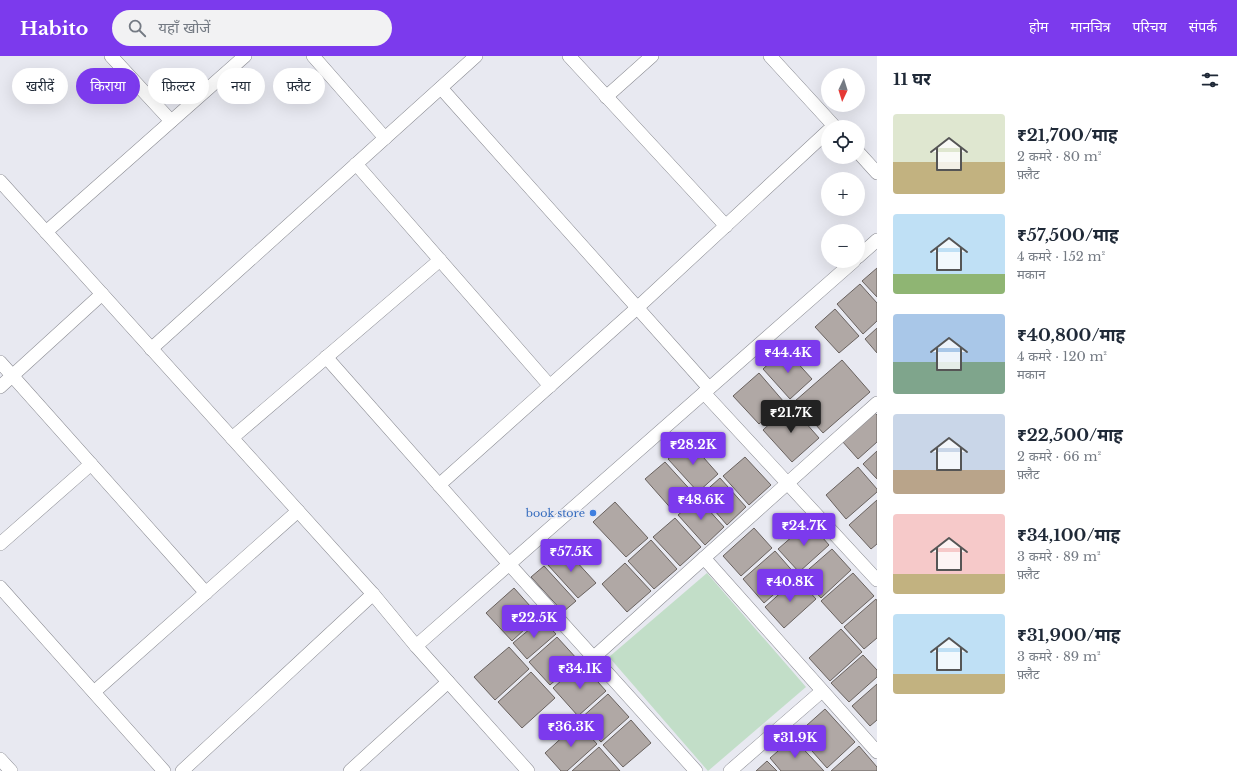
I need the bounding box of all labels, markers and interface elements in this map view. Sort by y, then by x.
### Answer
search box [112,10,392,46]
text: Habito [20,17,88,40]
icon: search [126,17,148,39]
text: यहाँ खोजें [158,18,210,37]
text: होम [1029,18,1048,36]
text: मानचित्र [1070,18,1111,36]
text: परिचय [1133,18,1167,36]
text: संपर्क [1189,18,1217,36]
chip: खरीदें [12,68,68,104]
chip: किराया [76,68,140,104]
chip: फ़िल्टर [148,68,209,104]
chip: नया [217,68,265,104]
chip: फ़्लैट [273,68,325,104]
north arrow [821,68,865,112]
map controls [821,68,865,268]
text: 11 घर [893,69,931,90]
icon: filters [1199,69,1221,91]
button: locate [821,120,865,164]
text: ₹21,700/माह [1017,125,1118,146]
icon: home [925,130,973,178]
text: 2 कमरे · 80 m² [1017,148,1102,165]
text: फ़्लैट [1017,166,1040,183]
button: + [821,172,865,216]
button: − [821,224,865,268]
text: ₹57,500/माह [1017,225,1119,246]
icon: home [925,230,973,278]
text: 4 कमरे · 152 m² [1017,248,1105,265]
text: मकान [1017,266,1045,283]
text: ₹40,800/माह [1017,325,1125,346]
icon: home [925,330,973,378]
pin: ₹44.4K [755,340,821,374]
text: ₹44.4K [764,344,812,361]
text: 4 कमरे · 120 m² [1017,348,1107,365]
text: मकान [1017,366,1045,383]
pin: ₹21.7K [758,400,824,434]
text: ₹21.7K [770,404,812,421]
text: ₹22,500/माह [1017,425,1123,446]
icon: home [925,430,973,478]
pin: ₹28.2K [660,432,726,466]
text: ₹28.2K [670,436,716,453]
text: 2 कमरे · 66 m² [1017,448,1101,465]
text: फ़्लैट [1017,466,1040,483]
pin: ₹48.6K [668,487,734,521]
text: ₹48.6K [678,491,724,508]
place label: book store [525,506,585,520]
marker: book store [588,508,598,518]
pin: ₹24.7K [771,513,837,547]
text: ₹24.7K [781,517,827,534]
text: ₹34,100/माह [1017,525,1120,546]
icon: home [925,530,973,578]
pin: ₹57.5K [538,539,604,573]
text: ₹57.5K [550,543,592,560]
text: 3 कमरे · 89 m² [1017,548,1101,565]
text: फ़्लैट [1017,566,1040,583]
pin: ₹40.8K [757,569,823,603]
text: ₹40.8K [766,573,814,590]
pin: ₹22.5K [501,605,567,639]
text: ₹22.5K [511,609,557,626]
text: ₹31,900/माह [1017,625,1120,646]
icon: home [925,630,973,678]
text: 3 कमरे · 89 m² [1017,648,1101,665]
pin: ₹34.1K [547,656,613,690]
text: ₹34.1K [558,660,602,677]
text: फ़्लैट [1017,666,1040,683]
pin: ₹36.3K [538,714,604,748]
text: ₹36.3K [548,718,594,735]
pin: ₹31.9K [762,725,828,759]
text: ₹31.9K [773,729,817,746]

